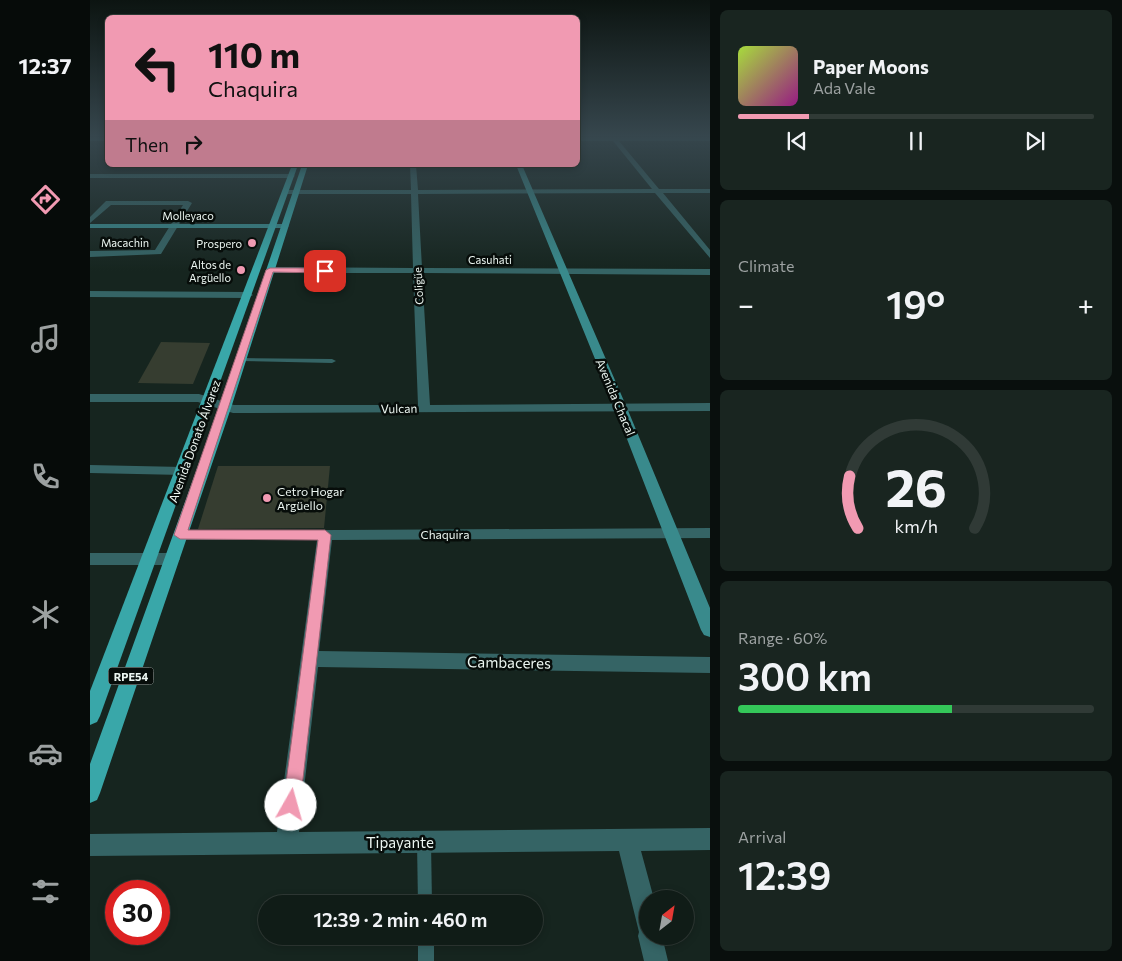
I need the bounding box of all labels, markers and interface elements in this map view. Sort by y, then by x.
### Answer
text: 110 m [208,32,300,75]
icon: left [125,35,190,100]
text: 12:37 [19,52,72,79]
text: Paper Moons [813,55,929,78]
text: Chaquira [208,75,298,102]
text: Ada Vale [813,78,875,97]
icon: previous [783,127,811,155]
icon: pause [902,127,930,155]
icon: next [1021,127,1049,155]
icon: right [179,130,207,158]
text: Then [125,133,169,156]
icon: directions [28,182,63,217]
street label: Molleyaco [162,209,214,222]
street label: Macachin [101,236,149,249]
place label: Prospero [196,237,242,250]
marker: Prospero [246,237,258,249]
pin [304,250,346,292]
street label: Casuhati [468,253,512,266]
text: Climate [738,256,794,275]
icon: arrive [311,257,339,285]
place label: Altos de Argüello [189,258,231,284]
marker: Altos de Argüello [235,264,247,276]
street label: Coligüe [411,267,425,305]
text: 19° [886,280,945,327]
text: − [738,287,754,321]
text: + [1078,287,1094,321]
icon: music [28,321,63,356]
street label: Avenida Chacal [593,356,639,438]
street label: Avenida Donato Álvarez [165,378,223,504]
street label: Vulcan [381,401,417,415]
text: 26 [885,454,947,518]
icon: phone [28,459,63,494]
place label: Cetro Hogar Argüello [277,484,344,512]
marker: Cetro Hogar Argüello [261,492,273,504]
text: km/h [894,515,938,537]
street label: Chaquira [420,527,470,541]
icon: climate [28,597,63,632]
text: Range · 60% [738,628,827,647]
street label: Cambaceres [467,652,551,672]
text: 300 km [738,652,872,699]
road number: RPE54 [108,668,154,684]
icon: car [28,736,63,771]
position arrow [264,778,316,830]
text: Arrival [738,827,786,846]
street label: Tipayante [366,833,434,851]
text: 12:39 [738,851,831,898]
icon: filters [28,874,63,909]
speed limit sign: 30 [105,880,170,945]
north arrow [639,890,694,945]
map controls [639,890,694,945]
text: 12:39 · 2 min · 460 m [314,908,487,931]

